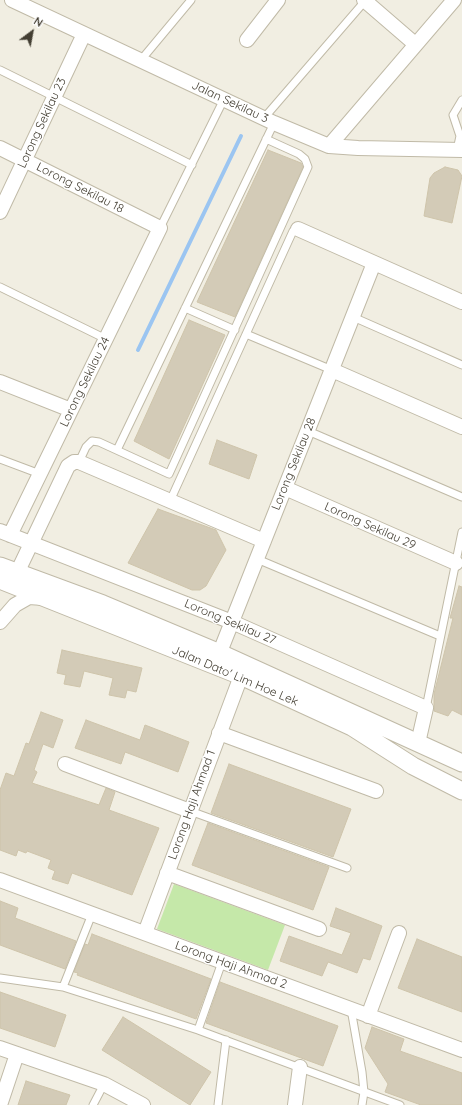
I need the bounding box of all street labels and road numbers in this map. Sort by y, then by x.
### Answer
street label: Lorong Sekilau 23 [15,75,69,171]
street label: Jalan Sekilau 3 [189,78,271,126]
street label: Lorong Sekilau 18 [34,160,126,216]
street label: Lorong Sekilau 24 [57,335,113,429]
street label: Lorong Sekilau 28 [269,416,319,512]
street label: Lorong Sekilau 29 [322,499,418,553]
street label: Lorong Sekilau 27 [182,596,278,648]
street label: Jalan Dato' Lim Hoe Lek [170,643,300,709]
street label: Lorong Haji Ahmad 1 [165,748,219,862]
street label: Lorong Haji Ahmad 2 [173,938,289,992]

